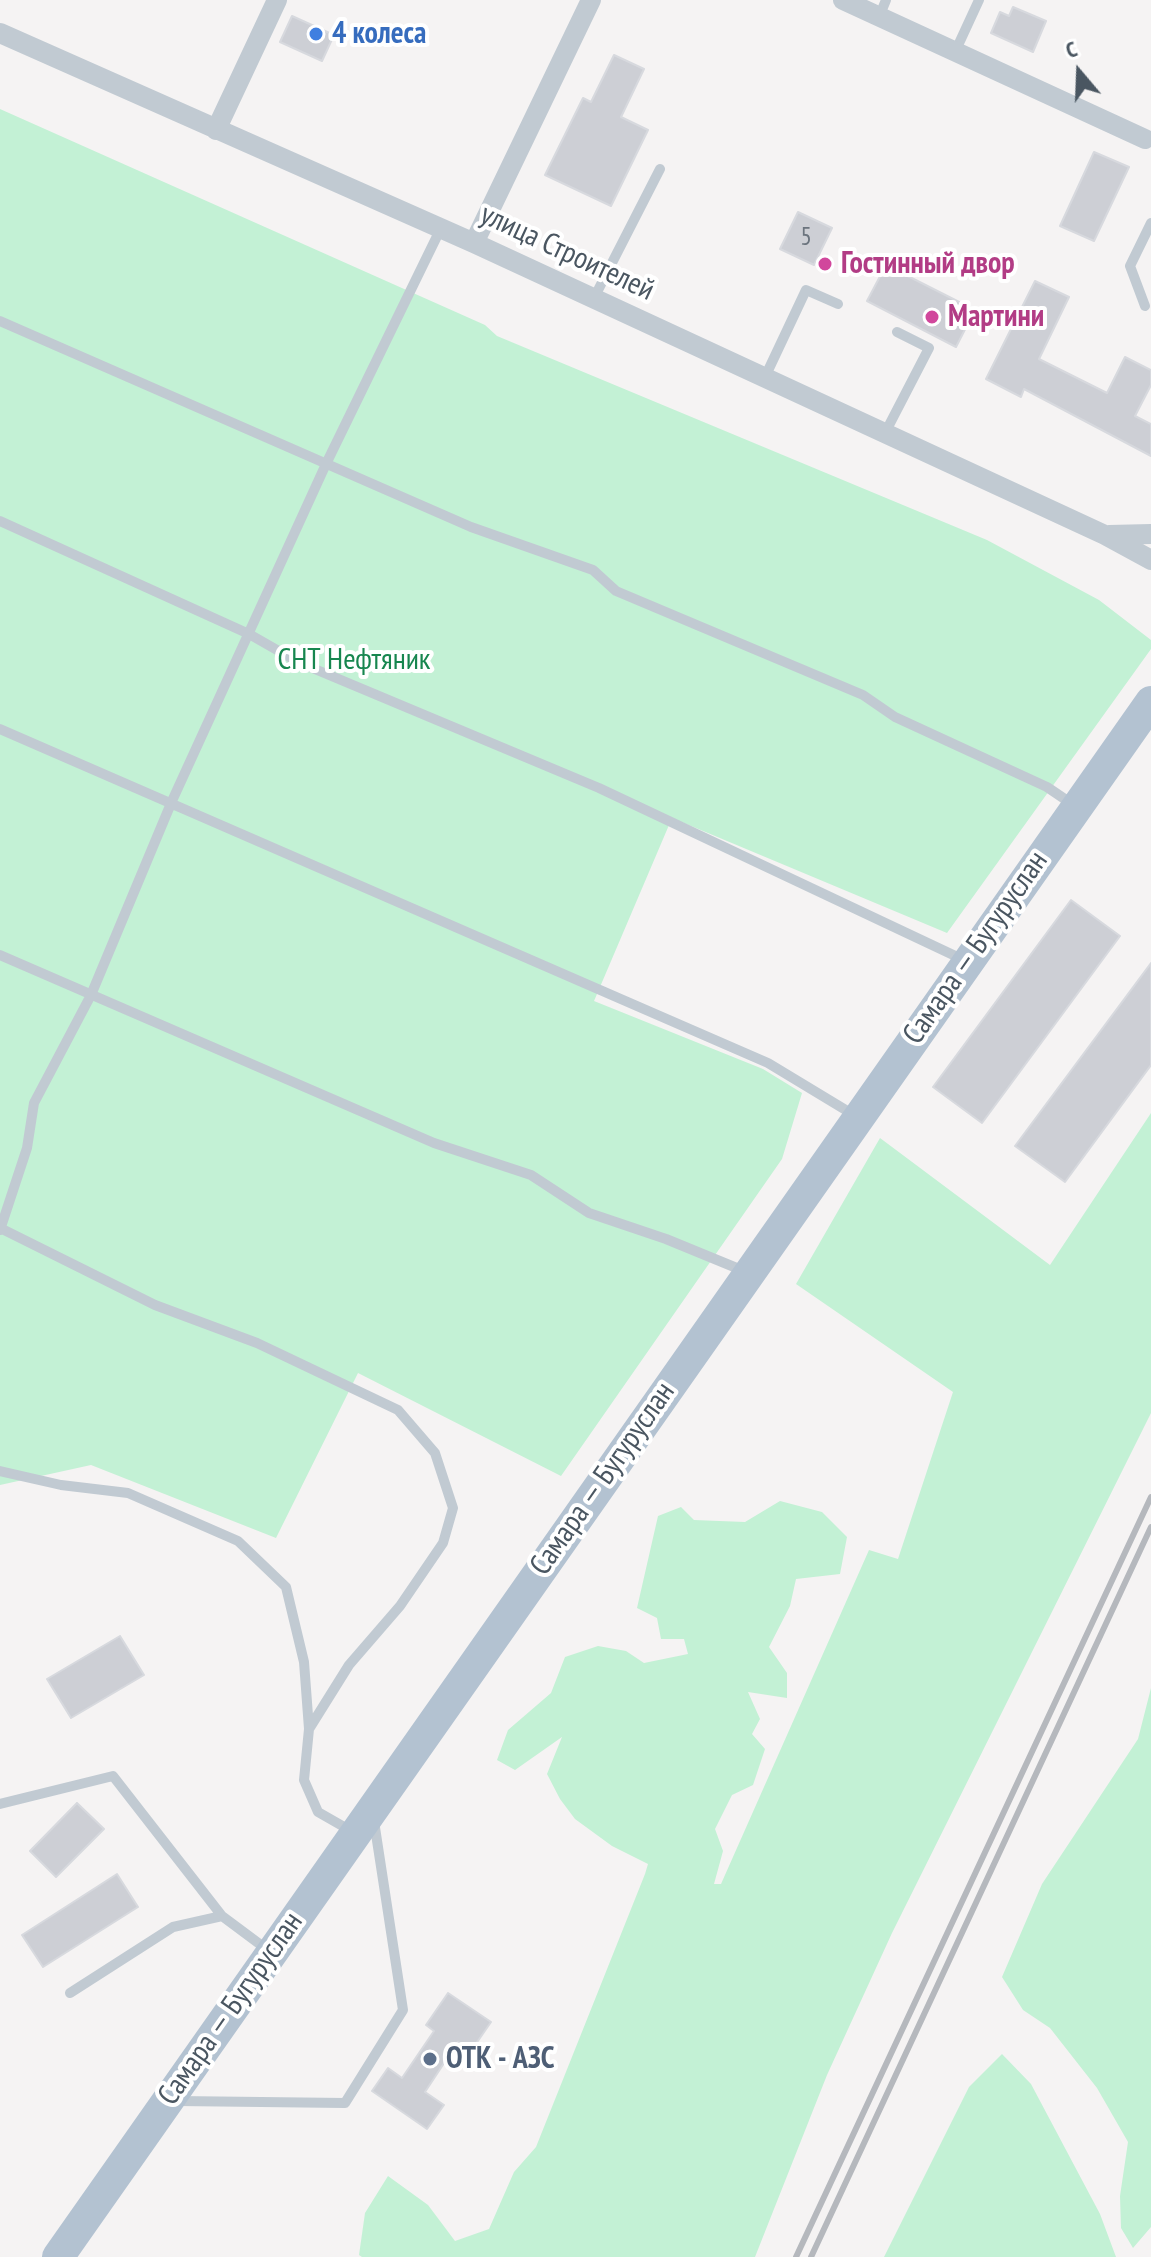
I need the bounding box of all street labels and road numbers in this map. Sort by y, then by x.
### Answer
street label: улица Строителей [474,197,660,309]
street label: Самара — Бугуруслан [896,845,1056,1051]
street label: Самара — Бугуруслан [523,1376,683,1582]
street label: Самара — Бугуруслан [151,1906,311,2112]

